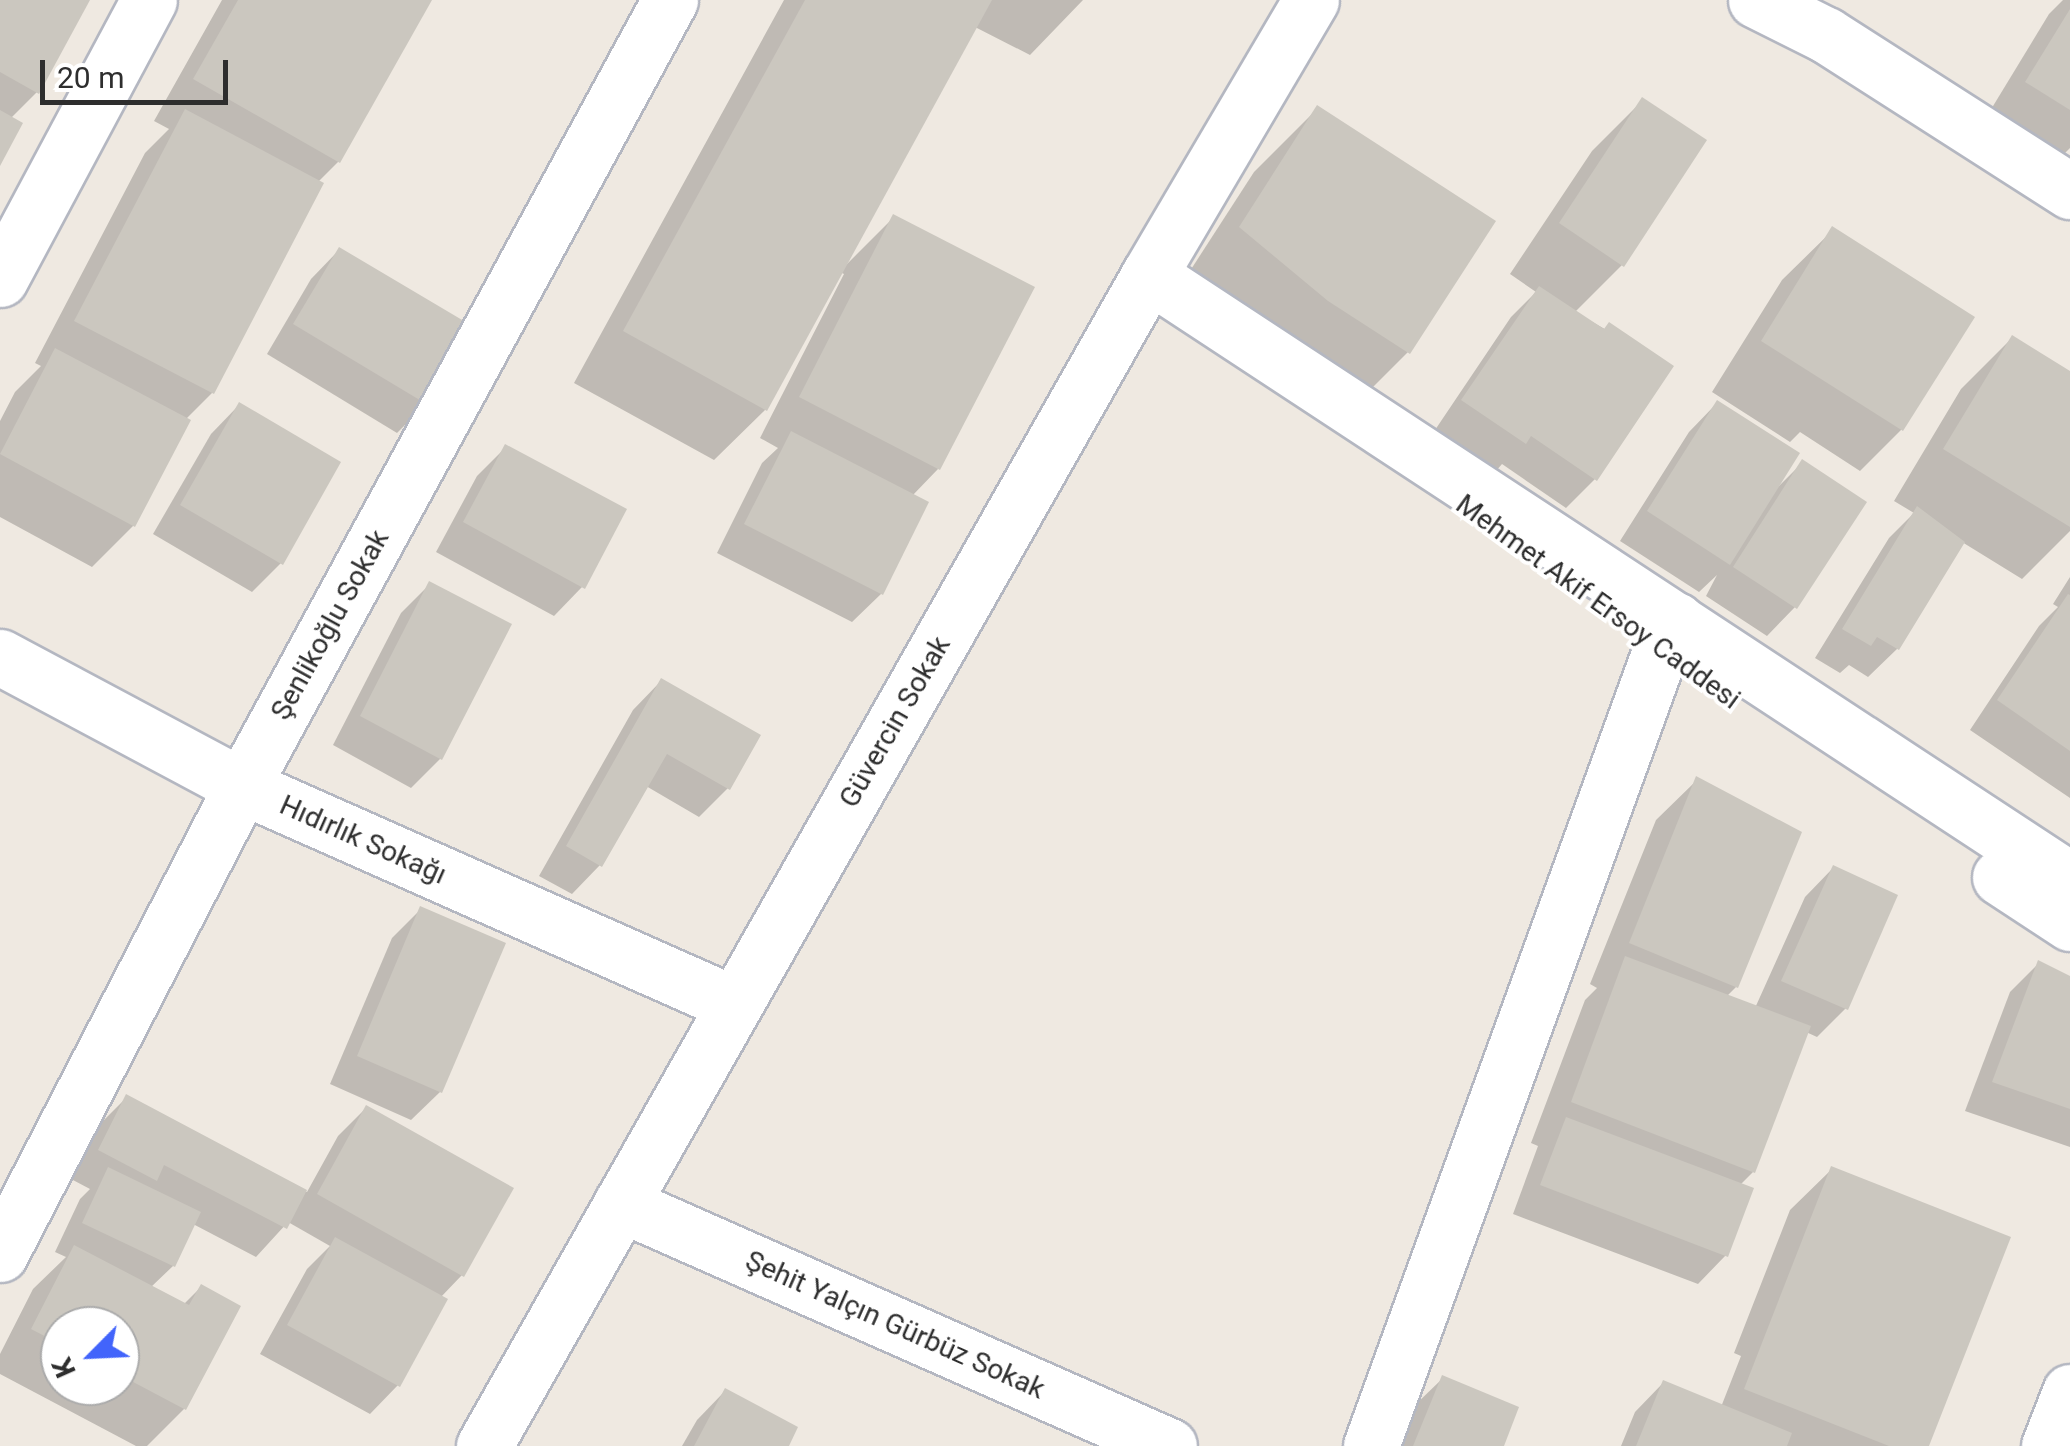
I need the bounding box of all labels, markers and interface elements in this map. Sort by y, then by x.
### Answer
scale bar [45,40,232,102]
text: 20 m [57,60,124,95]
street label: Mehmet Akif Ersoy Caddesi [1449,488,1747,716]
street label: Şenlikoğlu Sokak [264,524,396,726]
street label: Güvercin Sokak [832,630,958,814]
street label: Hıdırlık Sokağı [275,788,451,892]
street label: Şehit Yalçın Gürbüz Sokak [740,1244,1050,1406]
north arrow [40,1306,140,1406]
text: K [45,1353,83,1382]

